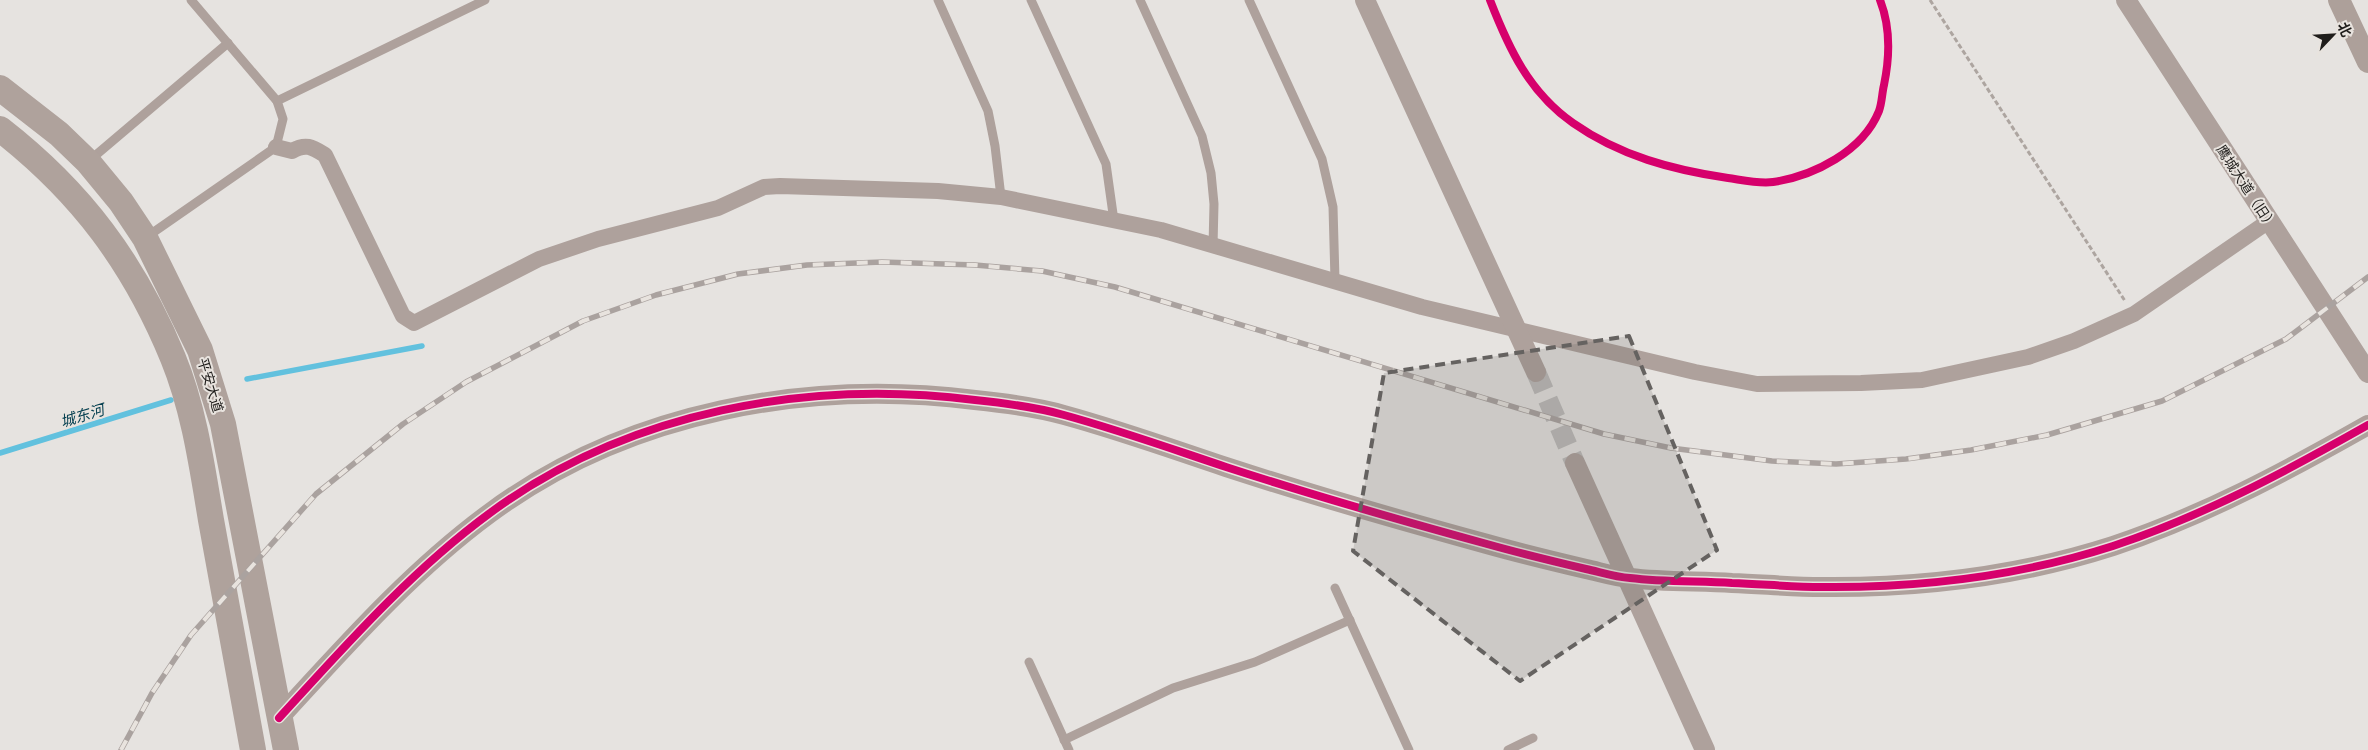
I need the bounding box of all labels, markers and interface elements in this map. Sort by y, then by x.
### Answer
north arrow [2308,10,2358,60]
text: 北 [2335,19,2356,39]
street label: 鹰城大道（旧） [2213,141,2281,233]
street label: 平安大道 [195,356,227,414]
water label: 城东河 [58,399,109,430]

